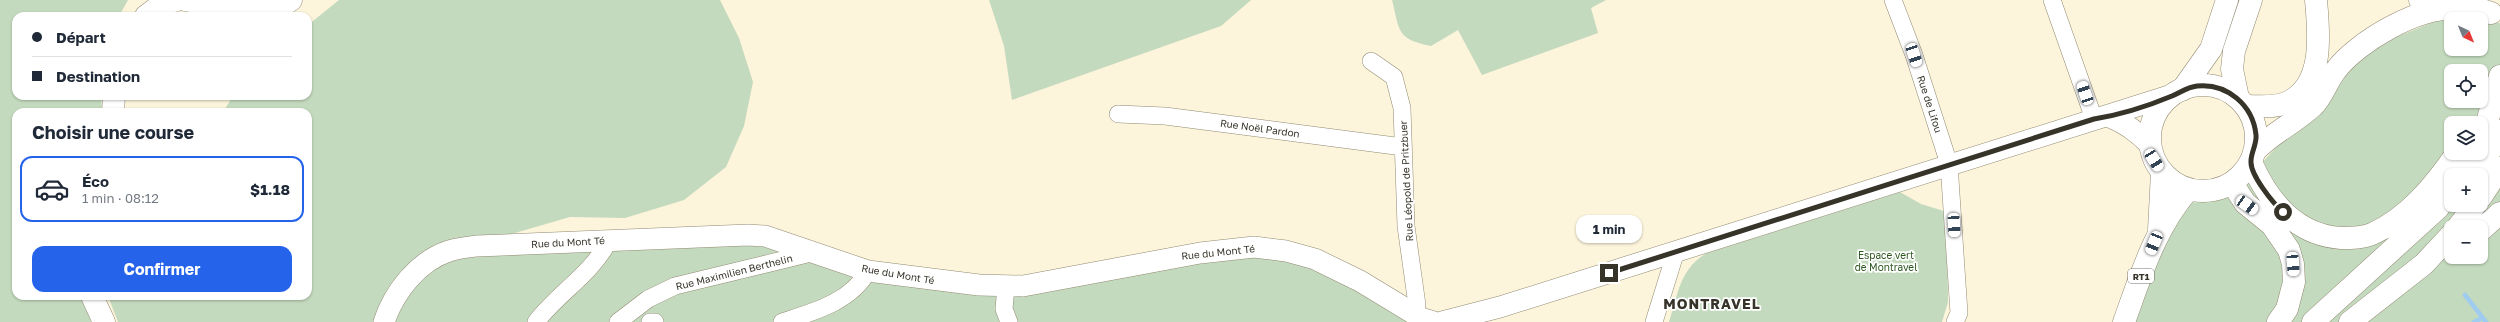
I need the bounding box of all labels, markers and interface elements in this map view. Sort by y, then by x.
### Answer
north arrow [2444,12,2488,56]
map controls [2444,12,2488,264]
text: Départ [56,28,106,46]
car [1905,42,1923,68]
button: locate [2444,64,2488,108]
text: Destination [56,67,140,85]
street label: Rue de Lifou [1915,74,1945,134]
car [2075,80,2095,106]
street label: Rue Noël Pardon [1219,116,1301,140]
button: layers [2444,116,2488,160]
street label: Rue Léopold de Pritzbuer [1397,120,1415,242]
text: Choisir une course [32,121,194,143]
car [2143,147,2165,173]
button: + [2444,168,2488,212]
icon: car [34,171,70,207]
text: Éco [82,172,109,190]
text: $1.18 [250,180,290,198]
text: 1 min · 08:12 [82,190,159,206]
car [2234,193,2260,217]
route start [2274,203,2292,221]
car [1947,213,1961,237]
callout: 1 min [1576,215,1642,243]
button: − [2444,220,2488,264]
text: 1 min [1593,221,1625,237]
car [2144,230,2164,256]
street label: Rue du Mont Té [531,234,605,250]
street label: Rue du Mont Té [1181,242,1256,262]
button: Confirmer [32,246,292,292]
park label: Espace vert de Montravel [1855,249,1917,273]
street label: Rue Maximilien Berthelin [674,252,794,292]
car [2286,252,2300,276]
street label: Rue du Mont Té [861,262,936,286]
route end [1600,264,1618,282]
road number: RT1 [2128,269,2154,283]
district label: MONTRAVEL [1663,295,1761,312]

